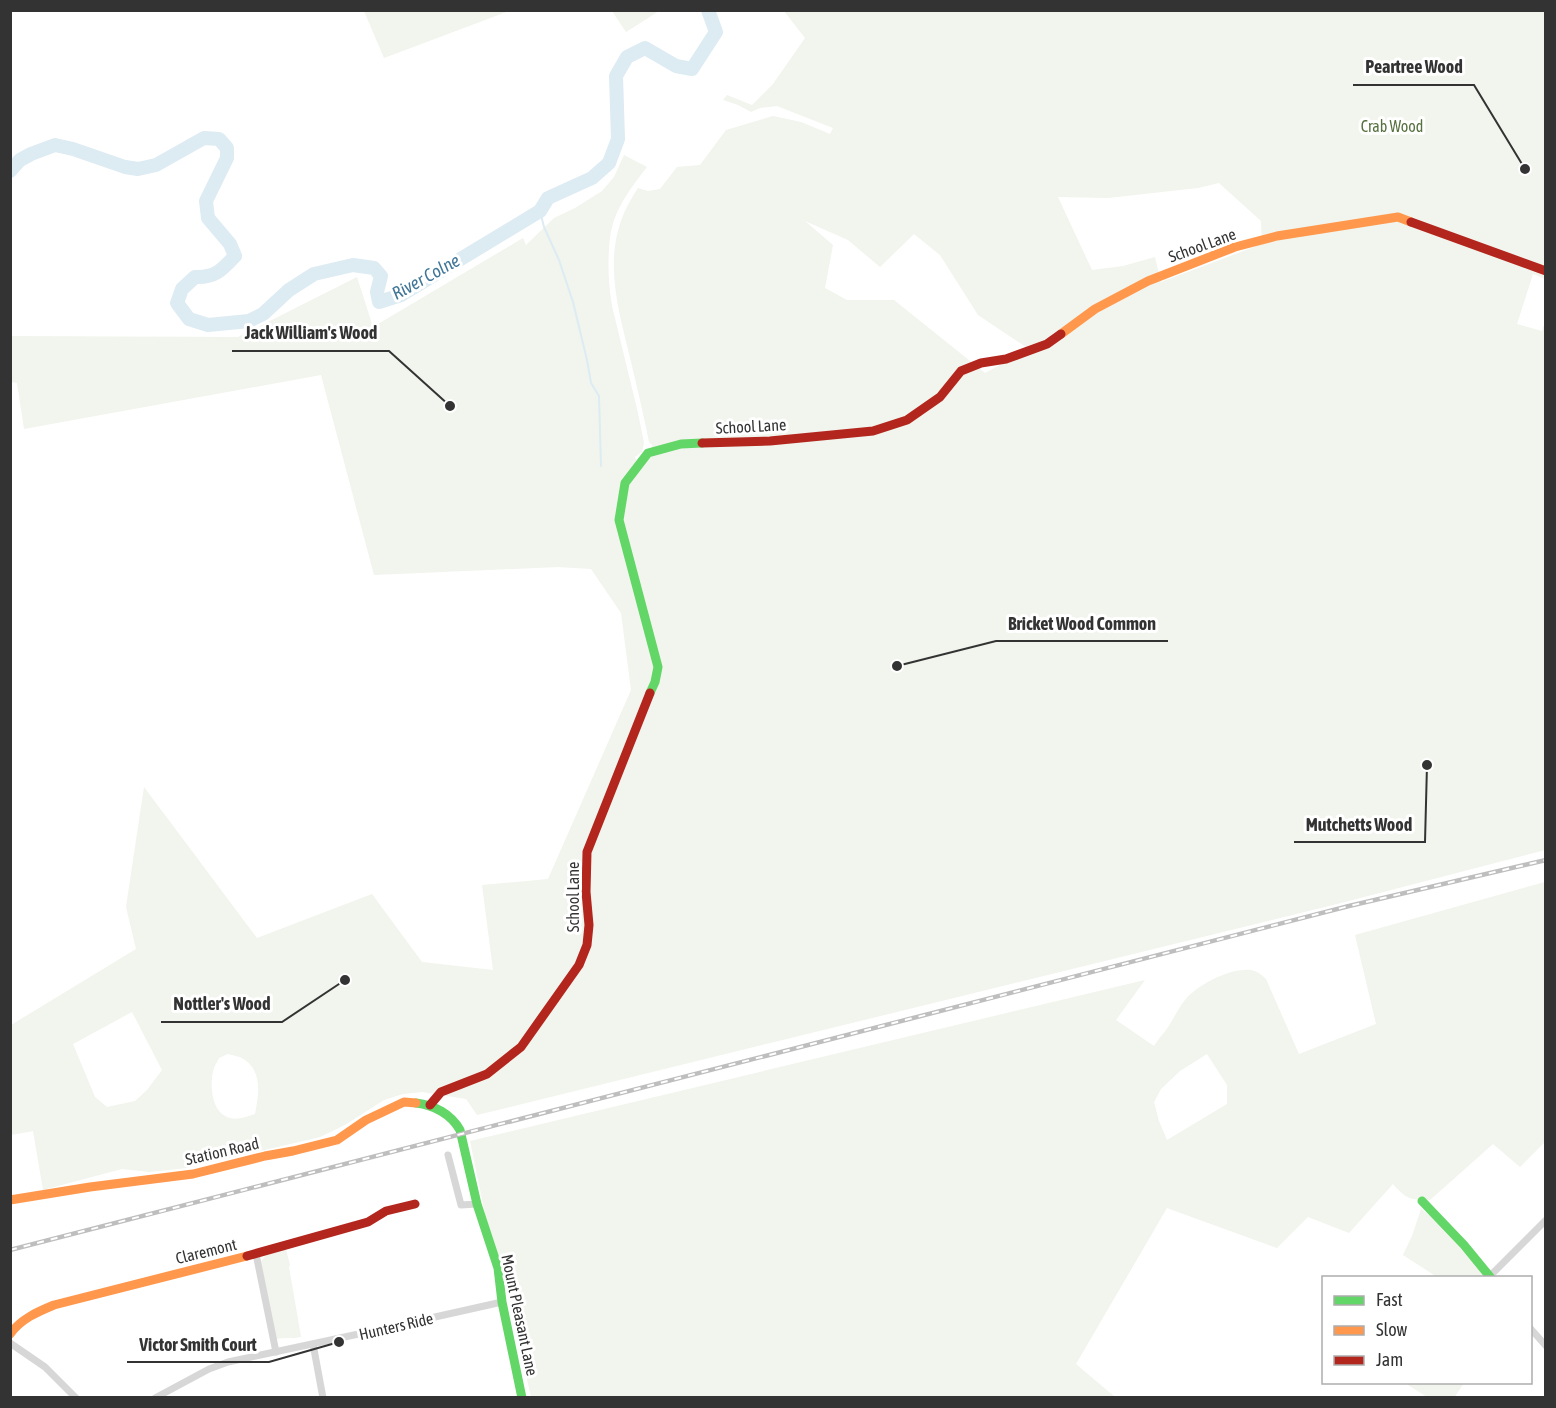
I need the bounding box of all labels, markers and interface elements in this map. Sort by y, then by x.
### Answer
callout: Peartree Wood [1353,49,1474,85]
text: Peartree Wood [1365,56,1463,77]
park label: Crab Wood [1361,117,1423,135]
street label: School Lane [1166,224,1238,266]
water label: River Colne [388,249,463,304]
callout: Jack William's Wood [232,315,389,351]
text: Jack William's Wood [244,322,377,343]
street label: School Lane [715,415,787,437]
callout: Bricket Wood Common [996,605,1168,641]
text: Bricket Wood Common [1008,613,1156,634]
callout: Mutchetts Wood [1294,806,1425,842]
text: Mutchetts Wood [1306,814,1412,835]
street label: School Lane [564,862,582,932]
callout: Nottler's Wood [161,986,282,1022]
text: Nottler's Wood [173,993,271,1014]
street label: Station Road [183,1134,261,1168]
street label: Claremont [174,1235,239,1267]
street label: Mount Pleasant Lane [498,1253,542,1377]
legend [1322,1276,1532,1384]
text: Fast [1376,1289,1403,1310]
street label: Hunters Ride [357,1309,435,1343]
text: Slow [1376,1319,1407,1340]
callout: Victor Smith Court [127,1326,269,1362]
text: Victor Smith Court [138,1334,258,1355]
text: Jam [1376,1349,1403,1370]

